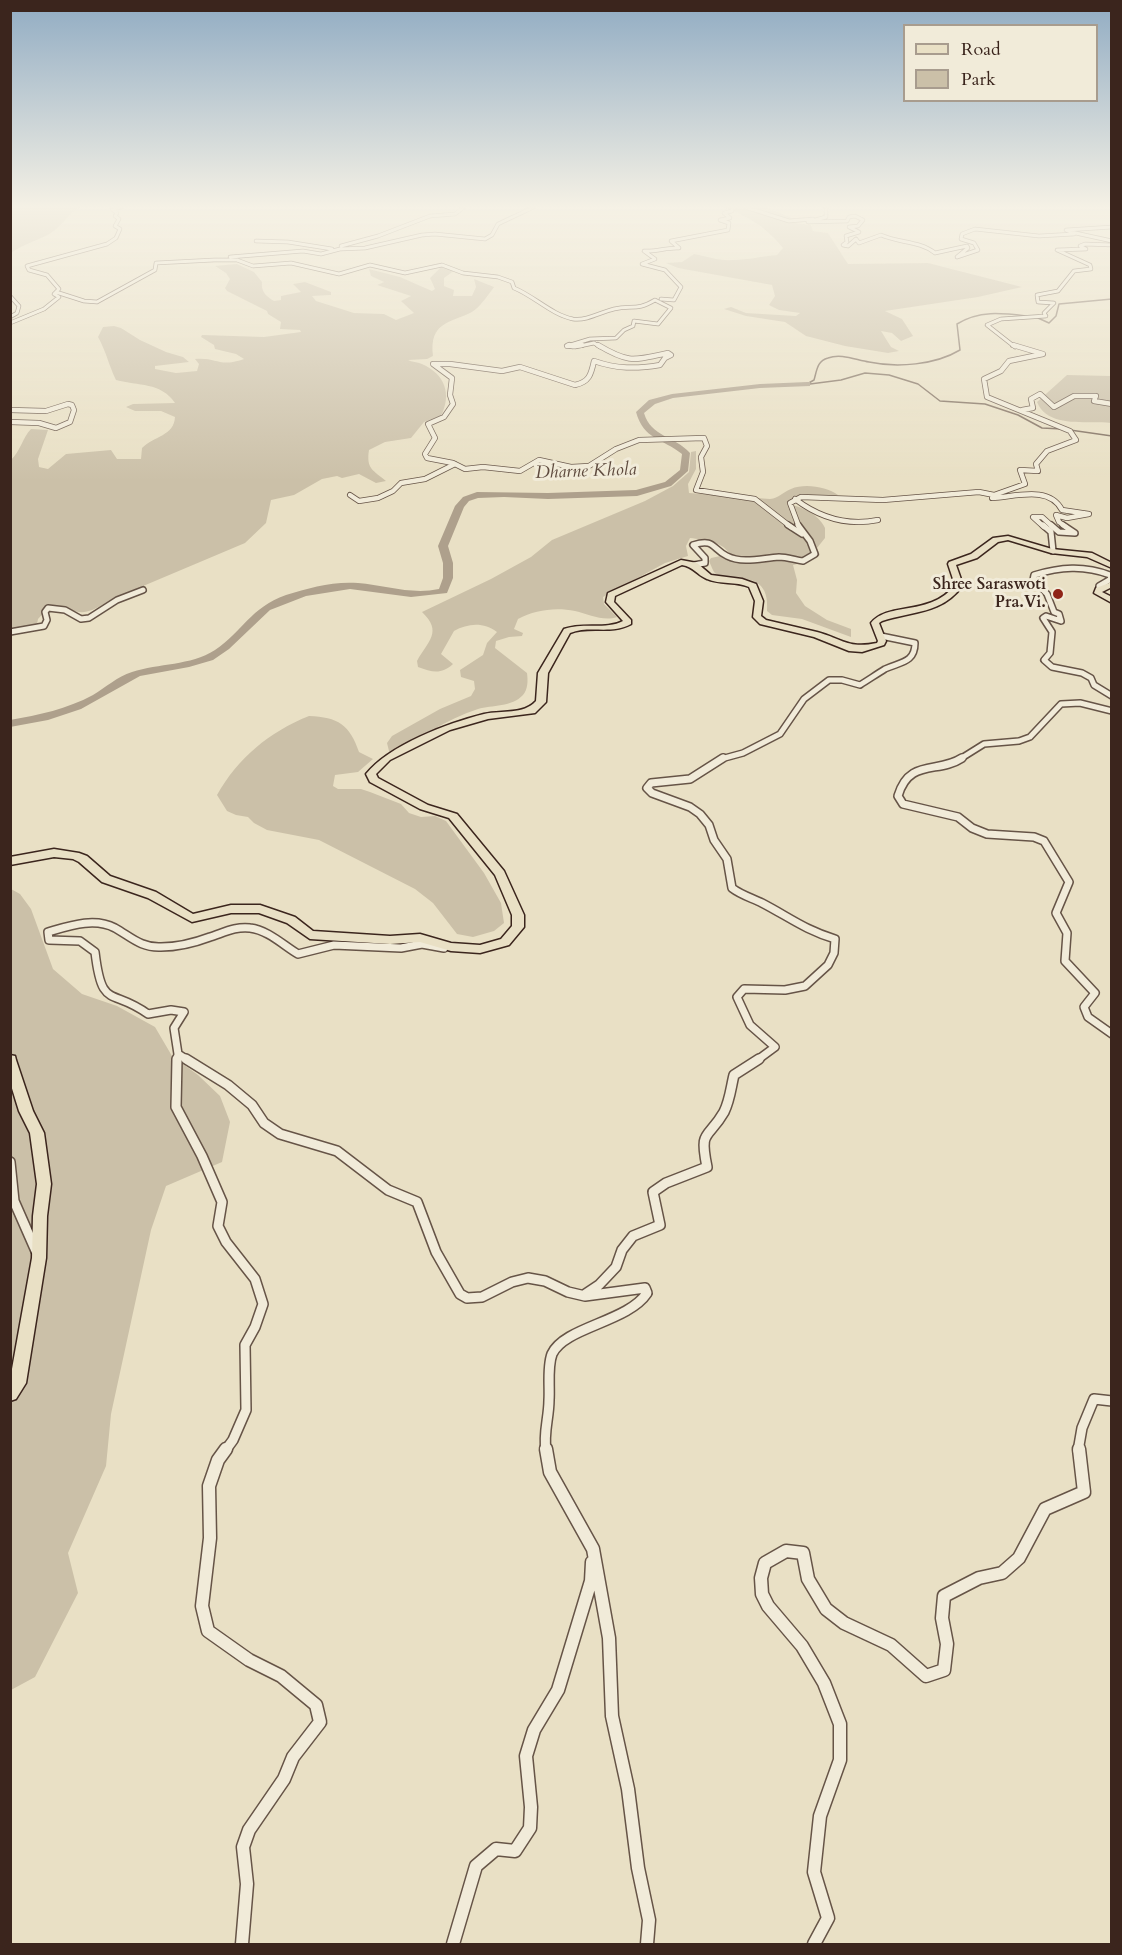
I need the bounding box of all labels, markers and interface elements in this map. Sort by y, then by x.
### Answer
legend [903,24,1098,102]
text: Road [961,37,1001,62]
text: Park [961,67,996,92]
water label: Dharne Khola [535,459,637,485]
place label: Shree Saraswoti Pra.Vi. [933,575,1046,613]
marker: Shree Saraswoti Pra.Vi. [1051,587,1065,601]

